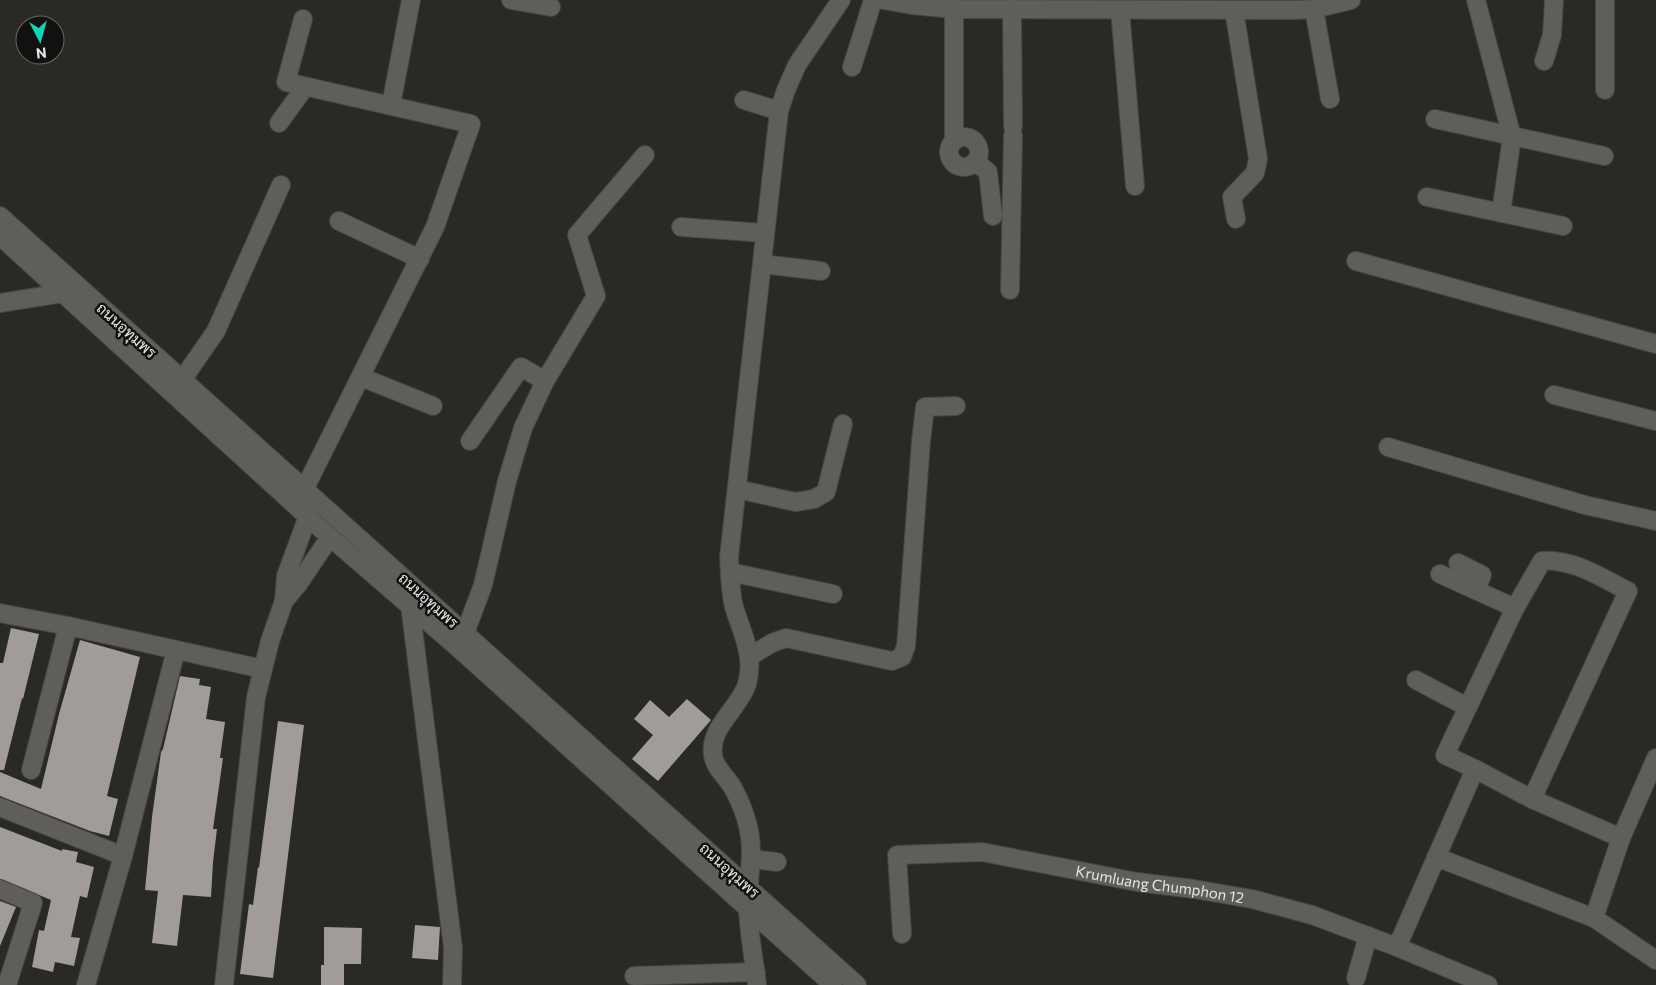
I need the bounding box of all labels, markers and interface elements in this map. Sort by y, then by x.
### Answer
north arrow [15,15,65,65]
text: N [35,44,48,62]
street label: ถนนอุทุมพร [92,299,160,364]
street label: ถนนอุทุมพร [394,569,462,634]
street label: ถนนอุทุมพร [695,839,763,904]
street label: Krumluang Chumphon 12 [1074,861,1245,906]

